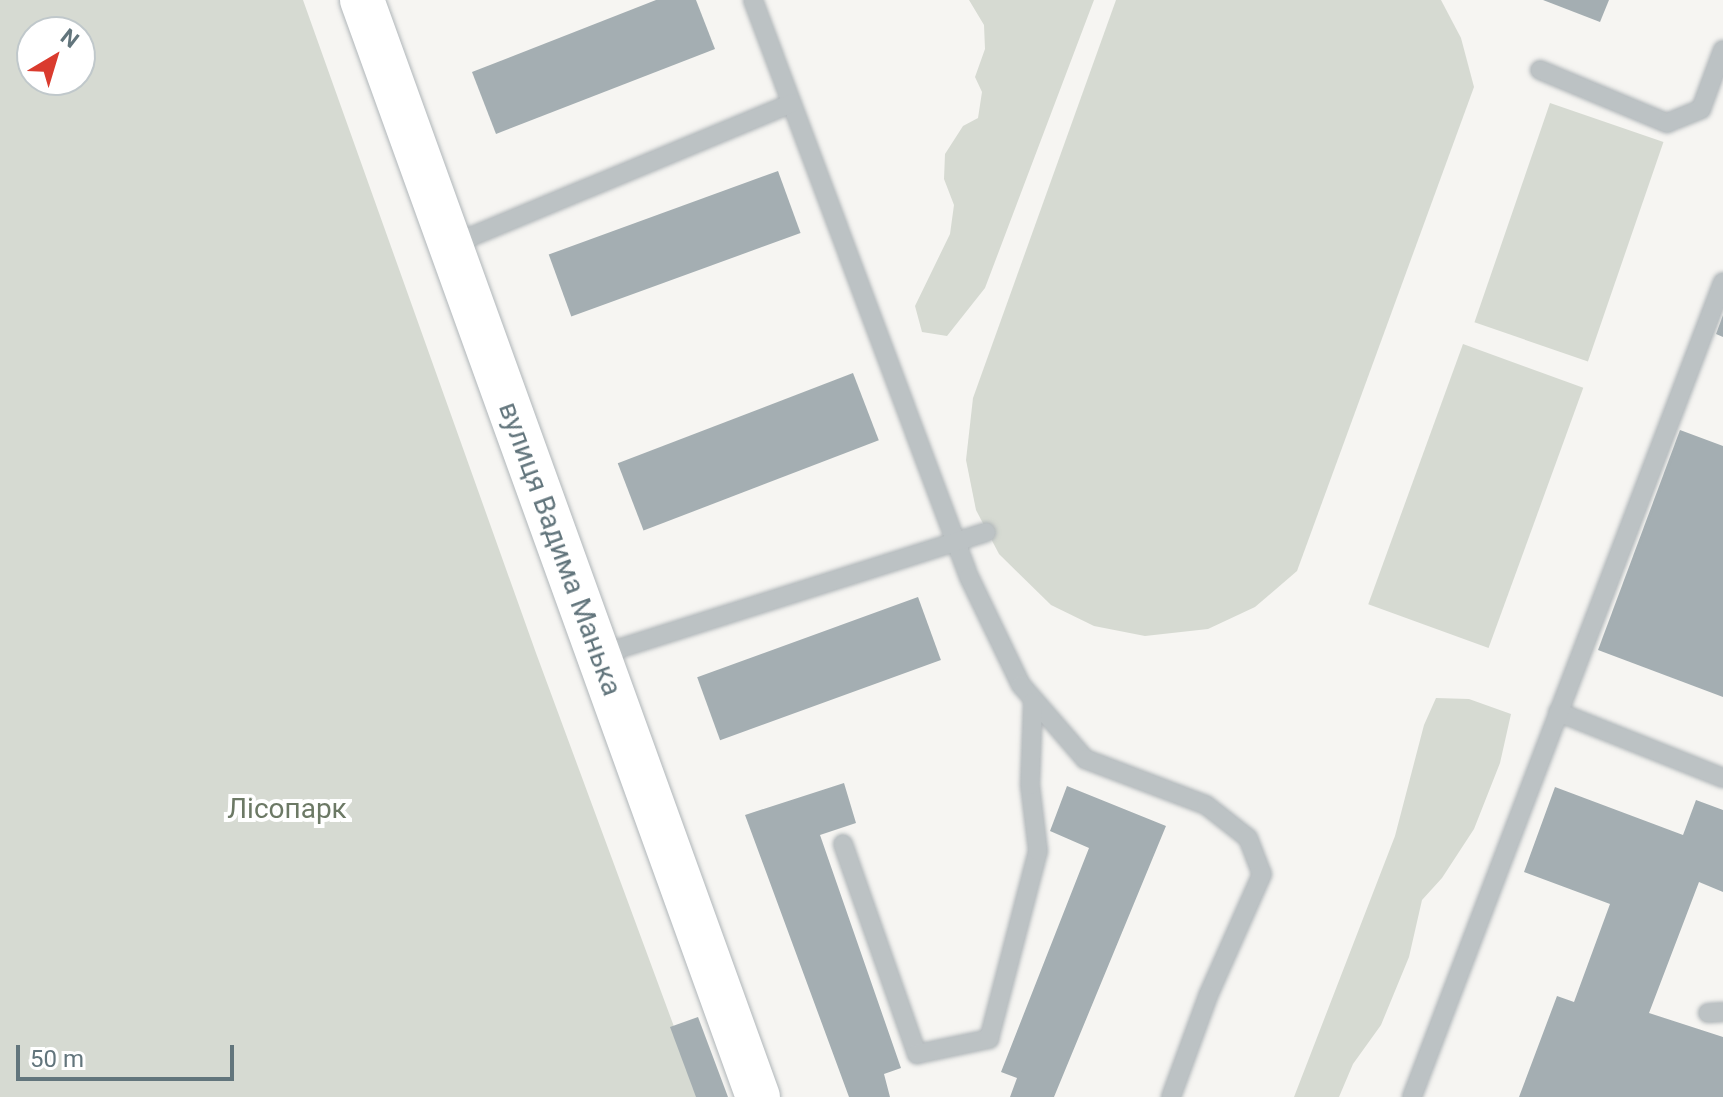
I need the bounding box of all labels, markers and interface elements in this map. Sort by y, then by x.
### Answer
north arrow [16,16,96,96]
text: N [56,24,84,53]
street label: вулиця Вадима Манька [491,398,629,700]
park label: Лісопарк [227,792,347,826]
scale bar [20,1029,238,1079]
text: 50 m [30,1045,84,1073]

